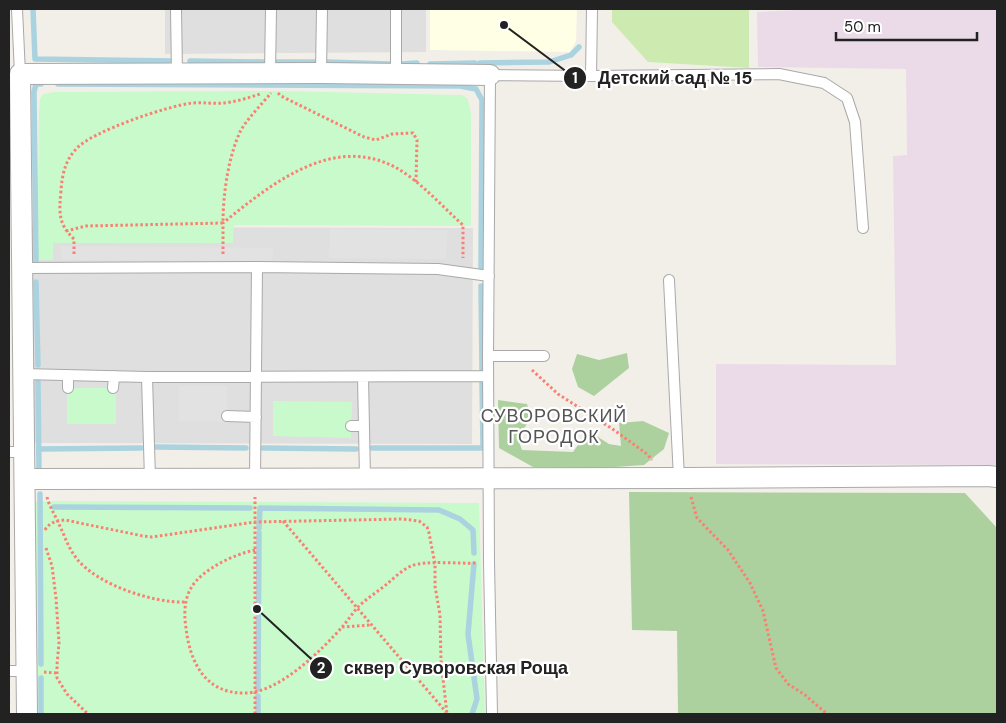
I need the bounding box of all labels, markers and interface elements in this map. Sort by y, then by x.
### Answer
scale bar [836,10,977,42]
text: 50 m [844,17,881,37]
callout: Детский сад № 15 [563,61,763,94]
text: Детский сад № 15 [598,66,752,90]
text: 1 [572,68,578,88]
district label: СУВОРОВСКИЙ ГОРОДОК [481,404,627,449]
callout: сквер Суворовская Роща [309,652,578,685]
text: сквер Суворовская Роща [344,656,569,680]
text: 2 [317,658,326,678]

